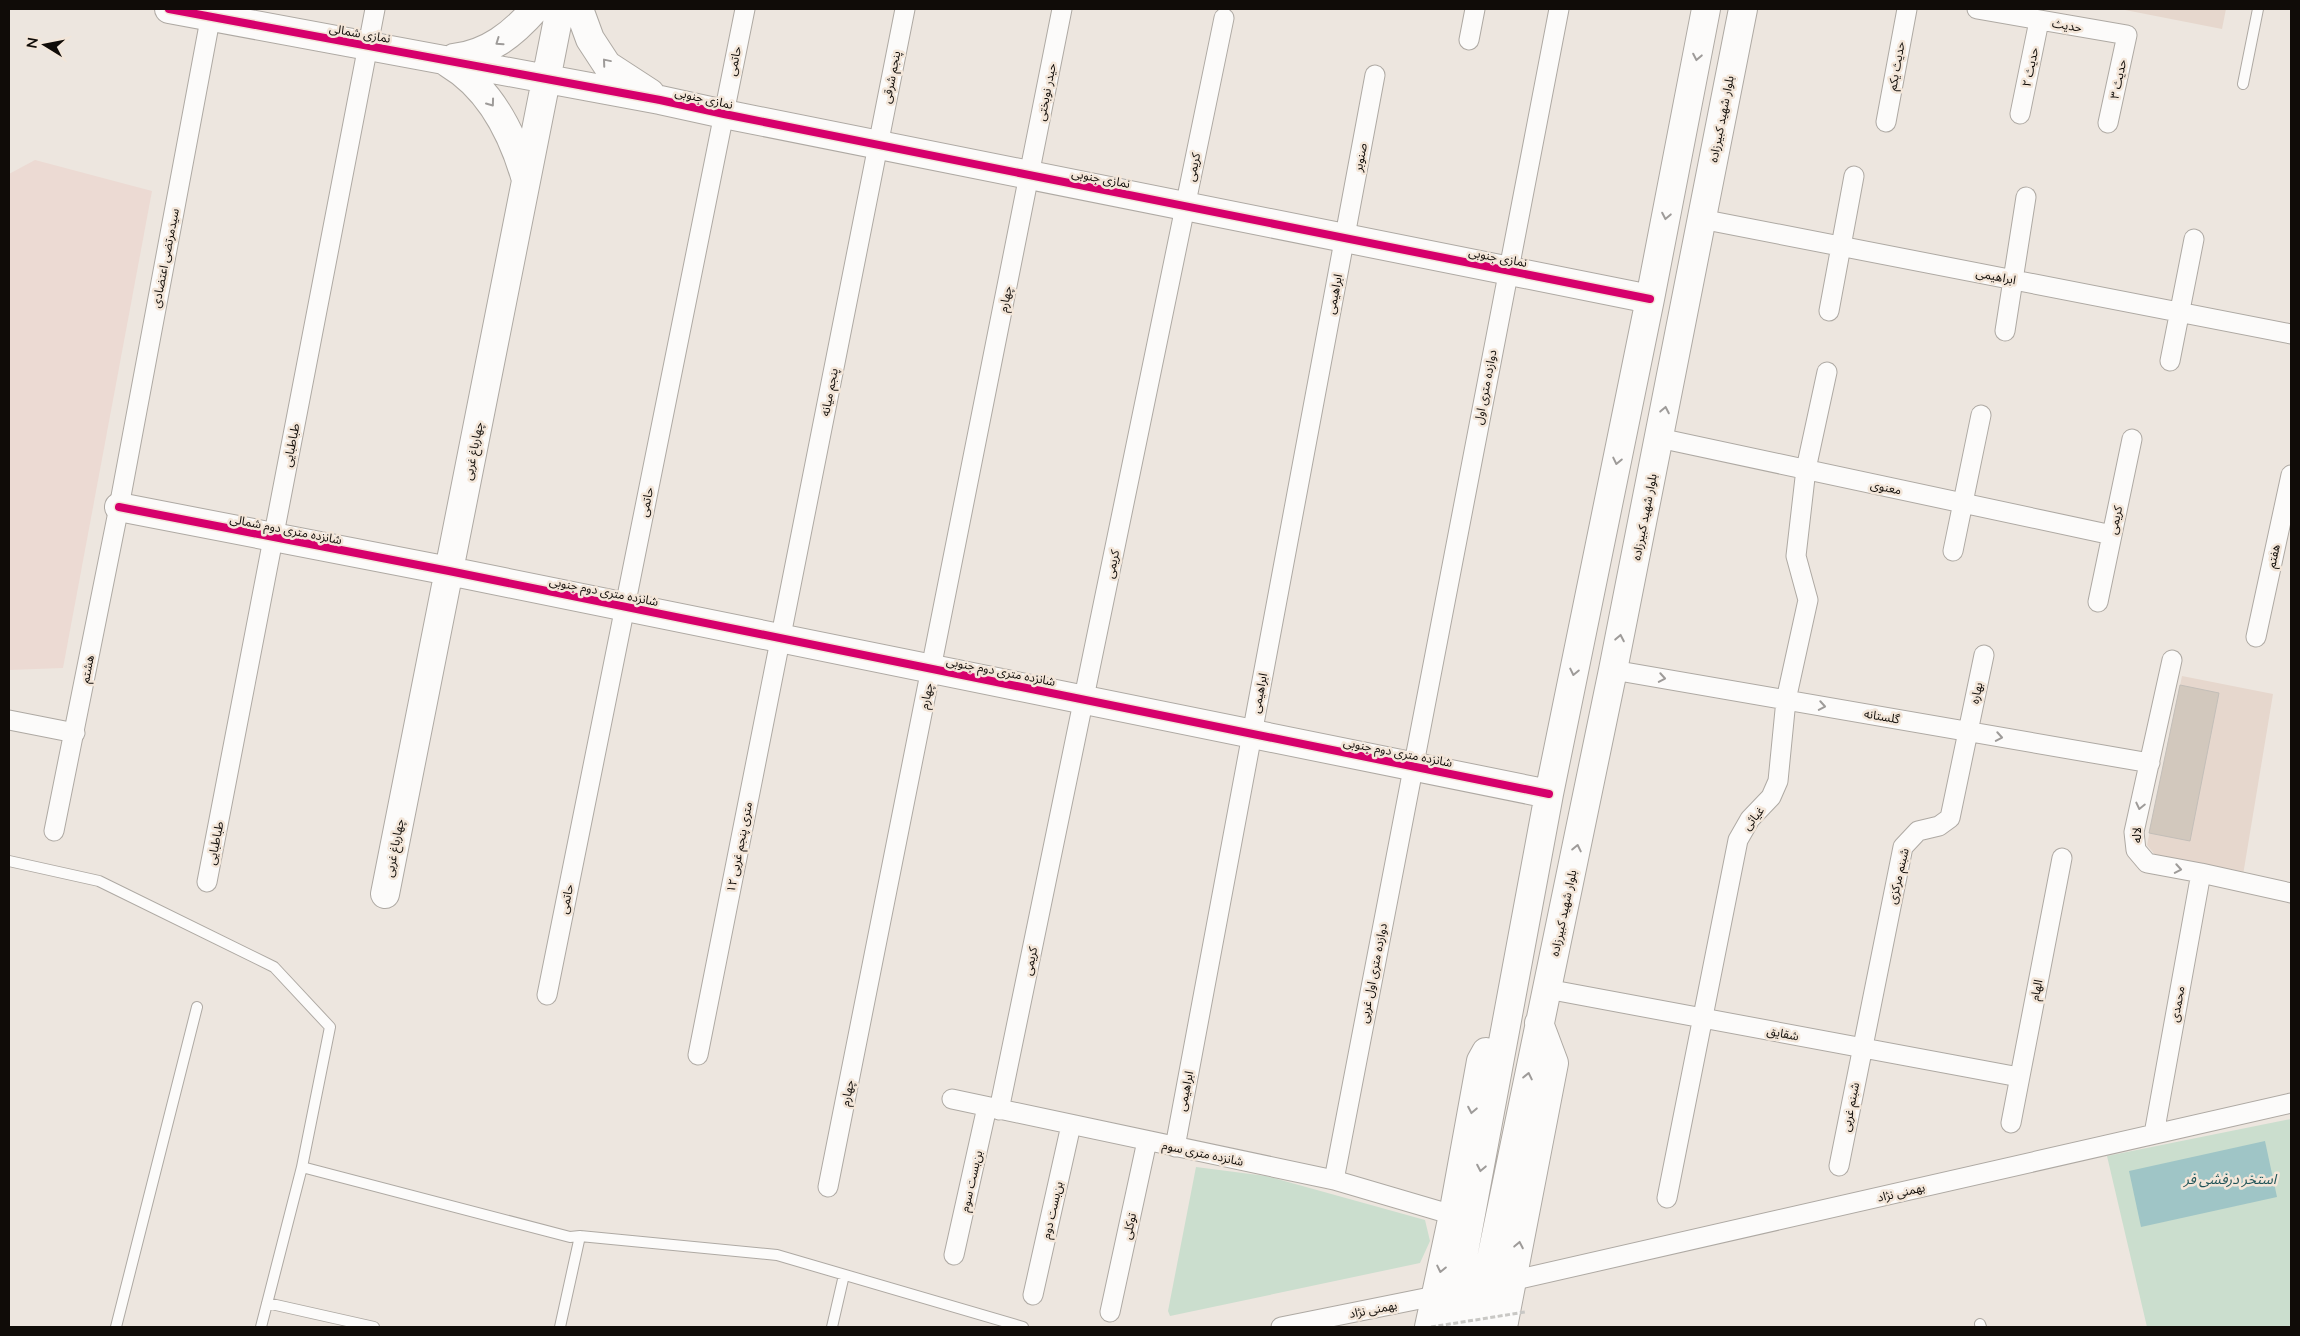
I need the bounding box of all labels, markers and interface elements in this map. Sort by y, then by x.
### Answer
street label: حدیث [2051,15,2083,35]
north arrow [20,20,70,70]
street label: نمازی شمالی [328,20,392,46]
text: N [22,36,41,49]
one-way arrow [496,36,505,44]
street label: حدیث یکم [1884,40,1910,92]
street label: حاتمی [724,45,744,77]
street label: حدیث ۲ [2018,46,2042,88]
street label: پنجم شرقی [879,49,905,105]
one-way arrow [1692,52,1703,61]
one-way arrow [603,58,612,67]
street label: حدیث ۳ [2106,58,2130,100]
street label: حیدر نوبختی [1033,62,1059,122]
street label: بلوار شهید کبیرزاده [1705,74,1737,164]
street label: نمازی جنوبی [673,84,735,112]
one-way arrow [485,98,494,107]
street label: صنوبر [1350,141,1370,173]
street label: کریمی [1183,150,1204,183]
street label: نمازی جنوبی [1071,165,1131,191]
street label: سیدمرتضی اعتضادی [148,207,182,309]
one-way arrow [1662,212,1672,221]
street label: نمازی جنوبی [1468,244,1528,270]
street label: ابراهیمی [1975,265,2017,287]
street label: ابراهیمی [1323,273,1345,315]
street label: چهارم [995,285,1017,314]
street label: دوازده متری اول [1470,348,1500,426]
street label: پنجم میانه [817,367,843,418]
one-way arrow [1659,405,1669,414]
street label: چهارباغ غربی [460,421,488,482]
street label: طباطبایی [279,422,303,468]
one-way arrow [1612,457,1623,466]
street label: بلوار شهید کبیرزاده [1628,472,1660,562]
street label: معنوی [1869,476,1903,498]
street label: حاتمی [636,486,656,518]
street label: کریمی [2105,503,2126,536]
street label: شانزده متری دوم شمالی [228,511,343,549]
street label: هفتم [2263,543,2285,570]
street label: کریمی [1102,547,1123,580]
street label: شانزده متری دوم جنوبی [548,573,660,611]
one-way arrow [1614,633,1625,642]
street label: شانزده متری دوم جنوبی [945,653,1057,691]
street label: هشتم [77,654,99,685]
one-way arrow [1569,668,1580,676]
street label: ابراهیمی [1248,672,1270,714]
one-way arrow [1657,673,1666,683]
street label: بهاره [1966,681,1986,705]
street label: چهارم [916,682,938,711]
one-way arrow [1817,701,1826,711]
street label: گلستانه [1863,706,1902,727]
one-way arrow [1995,731,2003,741]
street label: شانزده متری دوم جنوبی [1342,734,1454,772]
street label: ۱۲ متری پنجم غربی [723,800,757,894]
one-way arrow [2135,802,2146,811]
street label: غیاثی [1739,803,1767,833]
street label: چهارباغ غربی [381,818,409,879]
street label: طباطبایی [203,820,227,866]
street label: لاله [2129,827,2144,843]
one-way arrow [1571,844,1581,853]
street label: شبنم مرکزی [1884,847,1914,906]
one-way arrow [2174,863,2182,873]
street label: بلوار شهید کبیرزاده [1547,868,1580,958]
street label: حاتمی [556,883,576,915]
street label: دوازده متری اول غربی [1356,921,1390,1024]
street label: کریمی [1020,944,1041,977]
street label: الهام [2027,978,2047,1002]
street label: محمدی [2166,985,2188,1023]
street label: شقایق [1766,1023,1800,1044]
street label: ابراهیمی [1174,1070,1196,1112]
one-way arrow [1522,1071,1532,1080]
street label: چهارم [837,1079,859,1108]
street label: شبنم غربی [1838,1081,1864,1133]
one-way arrow [1468,1105,1478,1114]
street label: شانزده متری سوم [1161,1137,1245,1171]
street label: بن‌بست سوم [957,1149,987,1214]
one-way arrow [1477,1163,1487,1172]
water label: استخر درفشی فر [2183,1170,2278,1188]
street label: بهمنی نژاد [1876,1179,1926,1205]
street label: بن‌بست دوم [1038,1180,1068,1241]
street label: توکلی [1119,1211,1139,1241]
one-way arrow [1513,1241,1523,1249]
one-way arrow [1436,1265,1447,1274]
street label: بهمنی نژاد [1348,1297,1398,1321]

